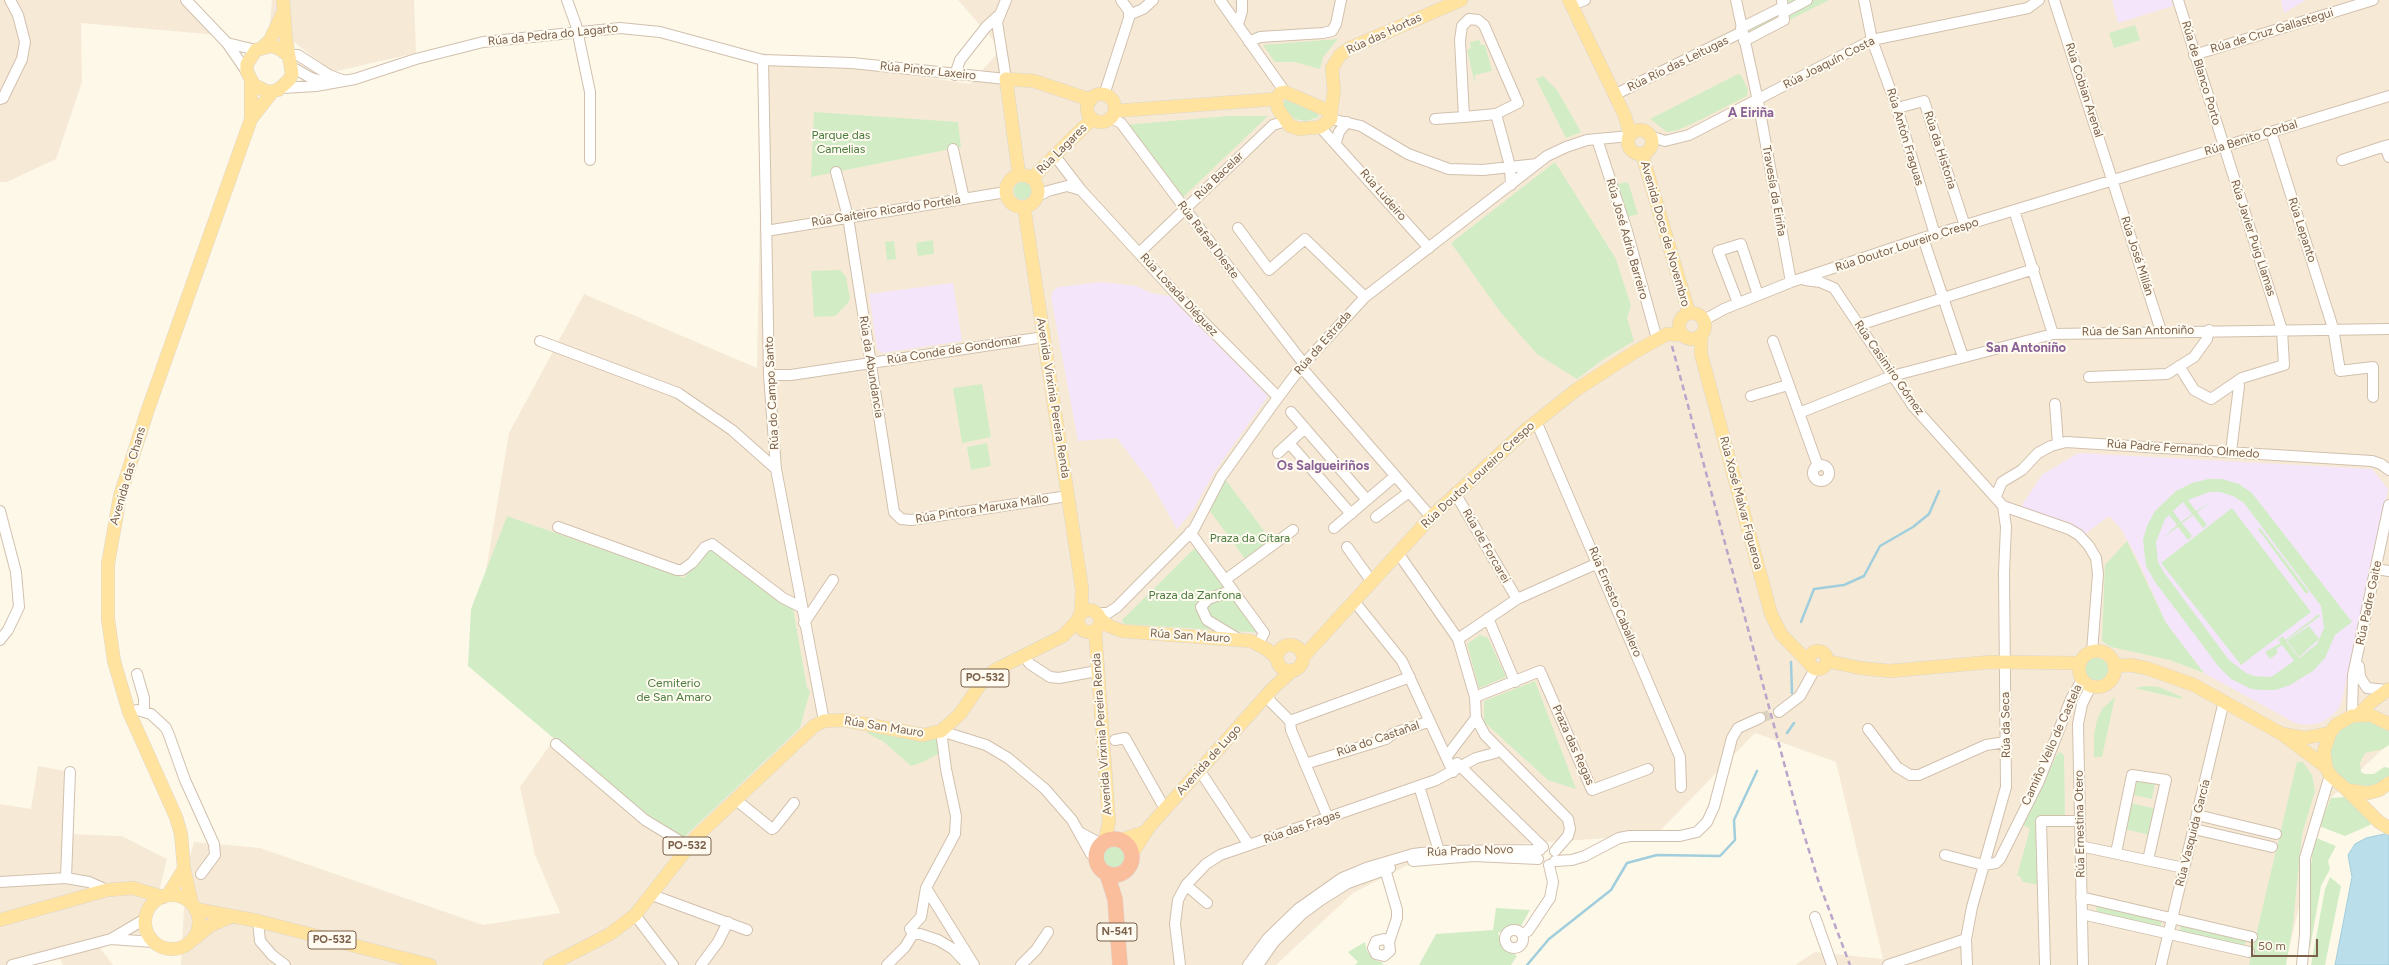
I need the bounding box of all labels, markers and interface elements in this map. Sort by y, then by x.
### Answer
street label: Rúa de Cruz Gallastegui [2209,5,2335,57]
street label: Rúa das Hortas [1344,10,1424,58]
street label: Rúa de Blanco Porto [2178,19,2224,127]
street label: Rúa da Pedra do Lagarto [487,21,619,49]
street label: Rúa Río das Leitugas [1625,33,1731,95]
street label: Rúa Joaquín Costa [1781,34,1877,92]
street label: Rúa Cobian Arenal [2062,41,2106,139]
street label: Rúa Pintor Laxeiro [879,59,977,83]
street label: Rúa Antón Fraguas [1883,86,1927,188]
district label: A Eiriña [1728,105,1774,121]
street label: Rúa da Historia [1921,109,1959,191]
street label: Rúa Benito Corbal [2203,117,2299,159]
street label: Rúa Lagares [1034,121,1090,177]
park label: Parque das Camelias [812,128,870,156]
street label: Travesía da Eiriña [1759,144,1789,238]
street label: Rúa Bacelar [1191,149,1247,203]
street label: Avenida Doce de Novembro [1637,159,1693,309]
street label: Rúa Ludeiro [1357,166,1409,224]
street label: Rúa José Adrio Barreiro [1603,177,1651,301]
street label: Rúa Javier Puig Llamas [2227,178,2279,298]
street label: Rúa Gaiteiro Ricardo Portela [810,192,962,230]
street label: Rúa Lepanto [2285,196,2319,264]
street label: Rúa Rafael Dieste [1174,198,1242,282]
street label: Rúa Doutor Loureiro Crespo [1834,215,1980,275]
street label: Rúa José Millán [2117,215,2157,297]
street label: Rúa Losada Diéguez [1137,251,1221,339]
street label: Rúa da Estrada [1291,308,1355,378]
street label: Rúa da Abundancia [856,315,886,419]
street label: Avenida Virxinia Pereira Renda [1033,317,1073,479]
street label: Rúa Casimiro Gómez [1851,318,1927,418]
street label: Rúa de San Antoniño [2082,323,2194,339]
street label: Rúa Conde de Gondomar [886,332,1022,368]
street label: Rúa do Campo Santo [762,336,782,450]
district label: San Antoniño [1986,340,2066,356]
street label: Rúa Doutor Loureiro Crespo [1418,419,1538,531]
street label: Avenida das Chans [107,425,149,527]
street label: Rúa Xosé Malvar Figueroa [1716,435,1766,571]
street label: Rúa Padre Fernando Olmedo [2106,436,2260,462]
district label: Os Salgueiriños [1277,458,1369,474]
street label: Rúa Pintora Maruxa Mallo [914,491,1050,527]
street label: Rúa de Forcarei [1459,506,1513,586]
park label: Praza da Cítara [1210,531,1290,545]
street label: Rúa Ernesto Caballero [1585,545,1645,659]
street label: Rúa Padre Gaite [2353,559,2385,647]
park label: Praza da Zanfona [1149,588,1241,602]
street label: Rúa San Mauro [1149,626,1231,646]
street label: Avenida Virxinia Pereira Renda [1089,653,1115,815]
road number: PO-532 [961,669,1009,687]
park label: Cemiterio de San Amaro [636,676,712,704]
street label: Camiño Vello de Castela [2019,682,2085,808]
street label: Rúa da Seca [1998,692,2014,758]
street label: Praza das Regas [1549,703,1597,787]
street label: Rúa San Mauro [843,714,925,740]
street label: Rúa do Castañal [1335,718,1421,760]
street label: Avenida de Lugo [1174,722,1244,798]
street label: Rúa Ernestina Otero [2072,770,2088,878]
street label: Rúa Vasquida García [2173,778,2213,888]
street label: Rúa das Fragas [1262,807,1342,847]
road number: PO-532 [663,837,711,855]
street label: Rúa Prado Novo [1427,842,1513,860]
road number: N-541 [1097,923,1137,941]
road number: PO-532 [308,931,356,949]
scale bar [2253,931,2320,957]
text: 50 m [2258,939,2286,953]

